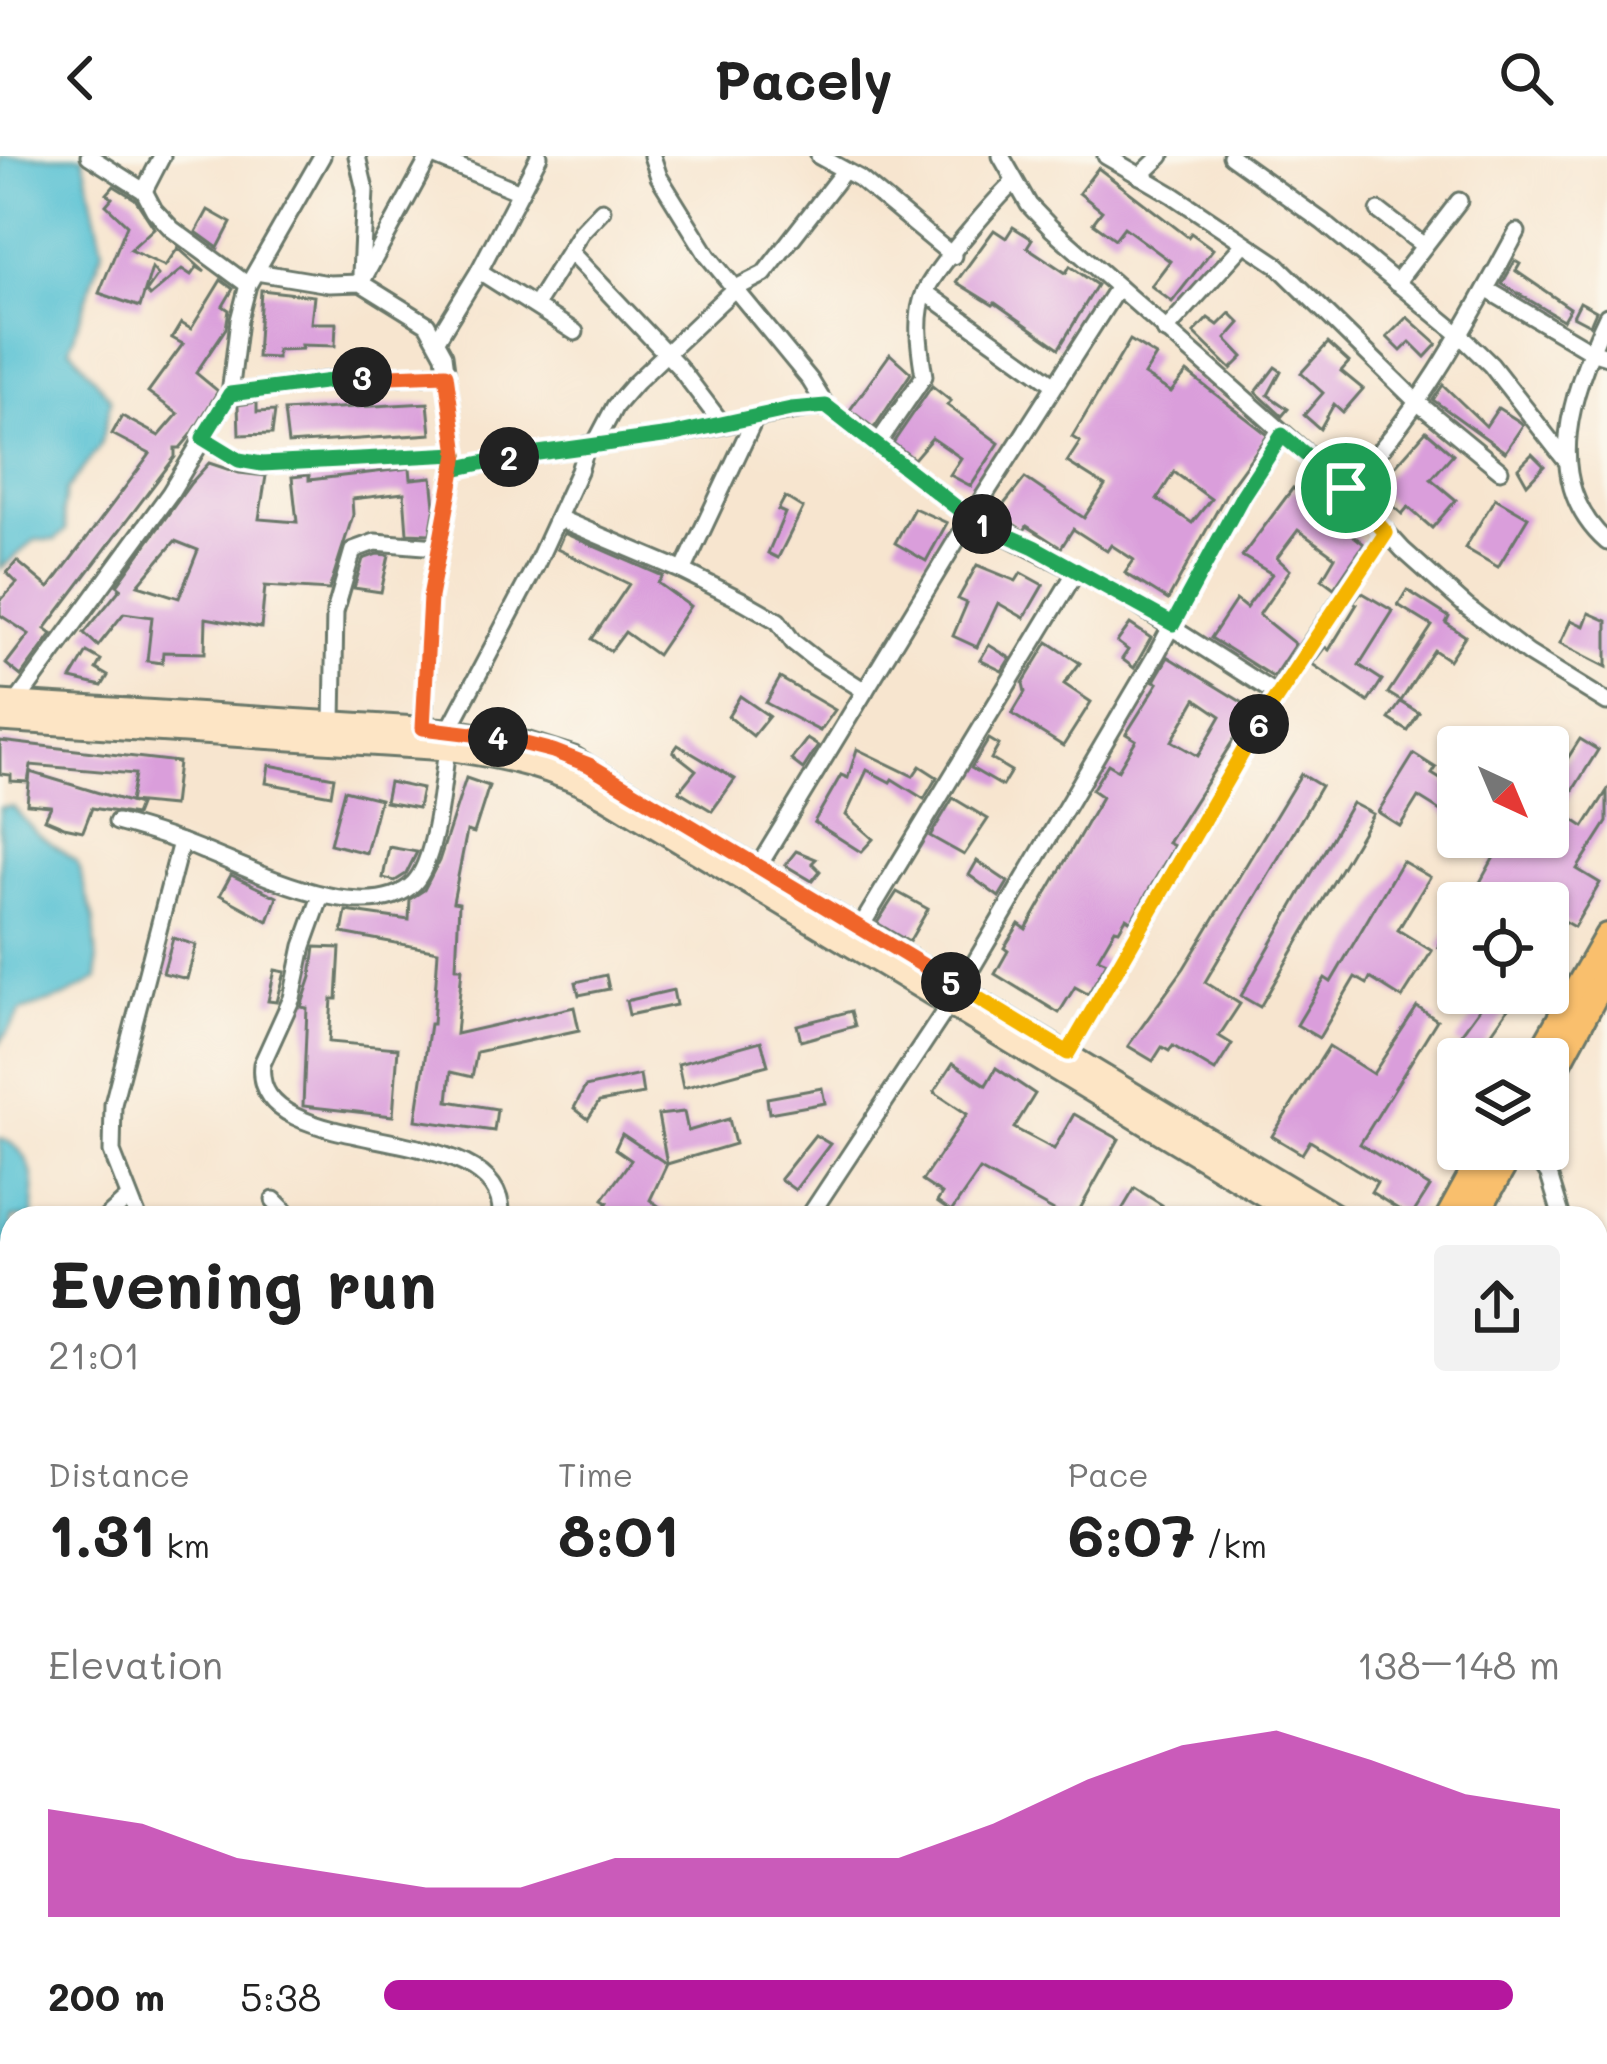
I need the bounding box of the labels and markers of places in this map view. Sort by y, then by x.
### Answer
pin: 3 [332,347,392,407]
pin: 2 [479,427,539,487]
pin [1295,437,1397,539]
pin: 1 [952,494,1012,554]
pin: 6 [1229,694,1289,754]
pin: 4 [468,707,528,767]
pin: 5 [921,952,981,1012]

